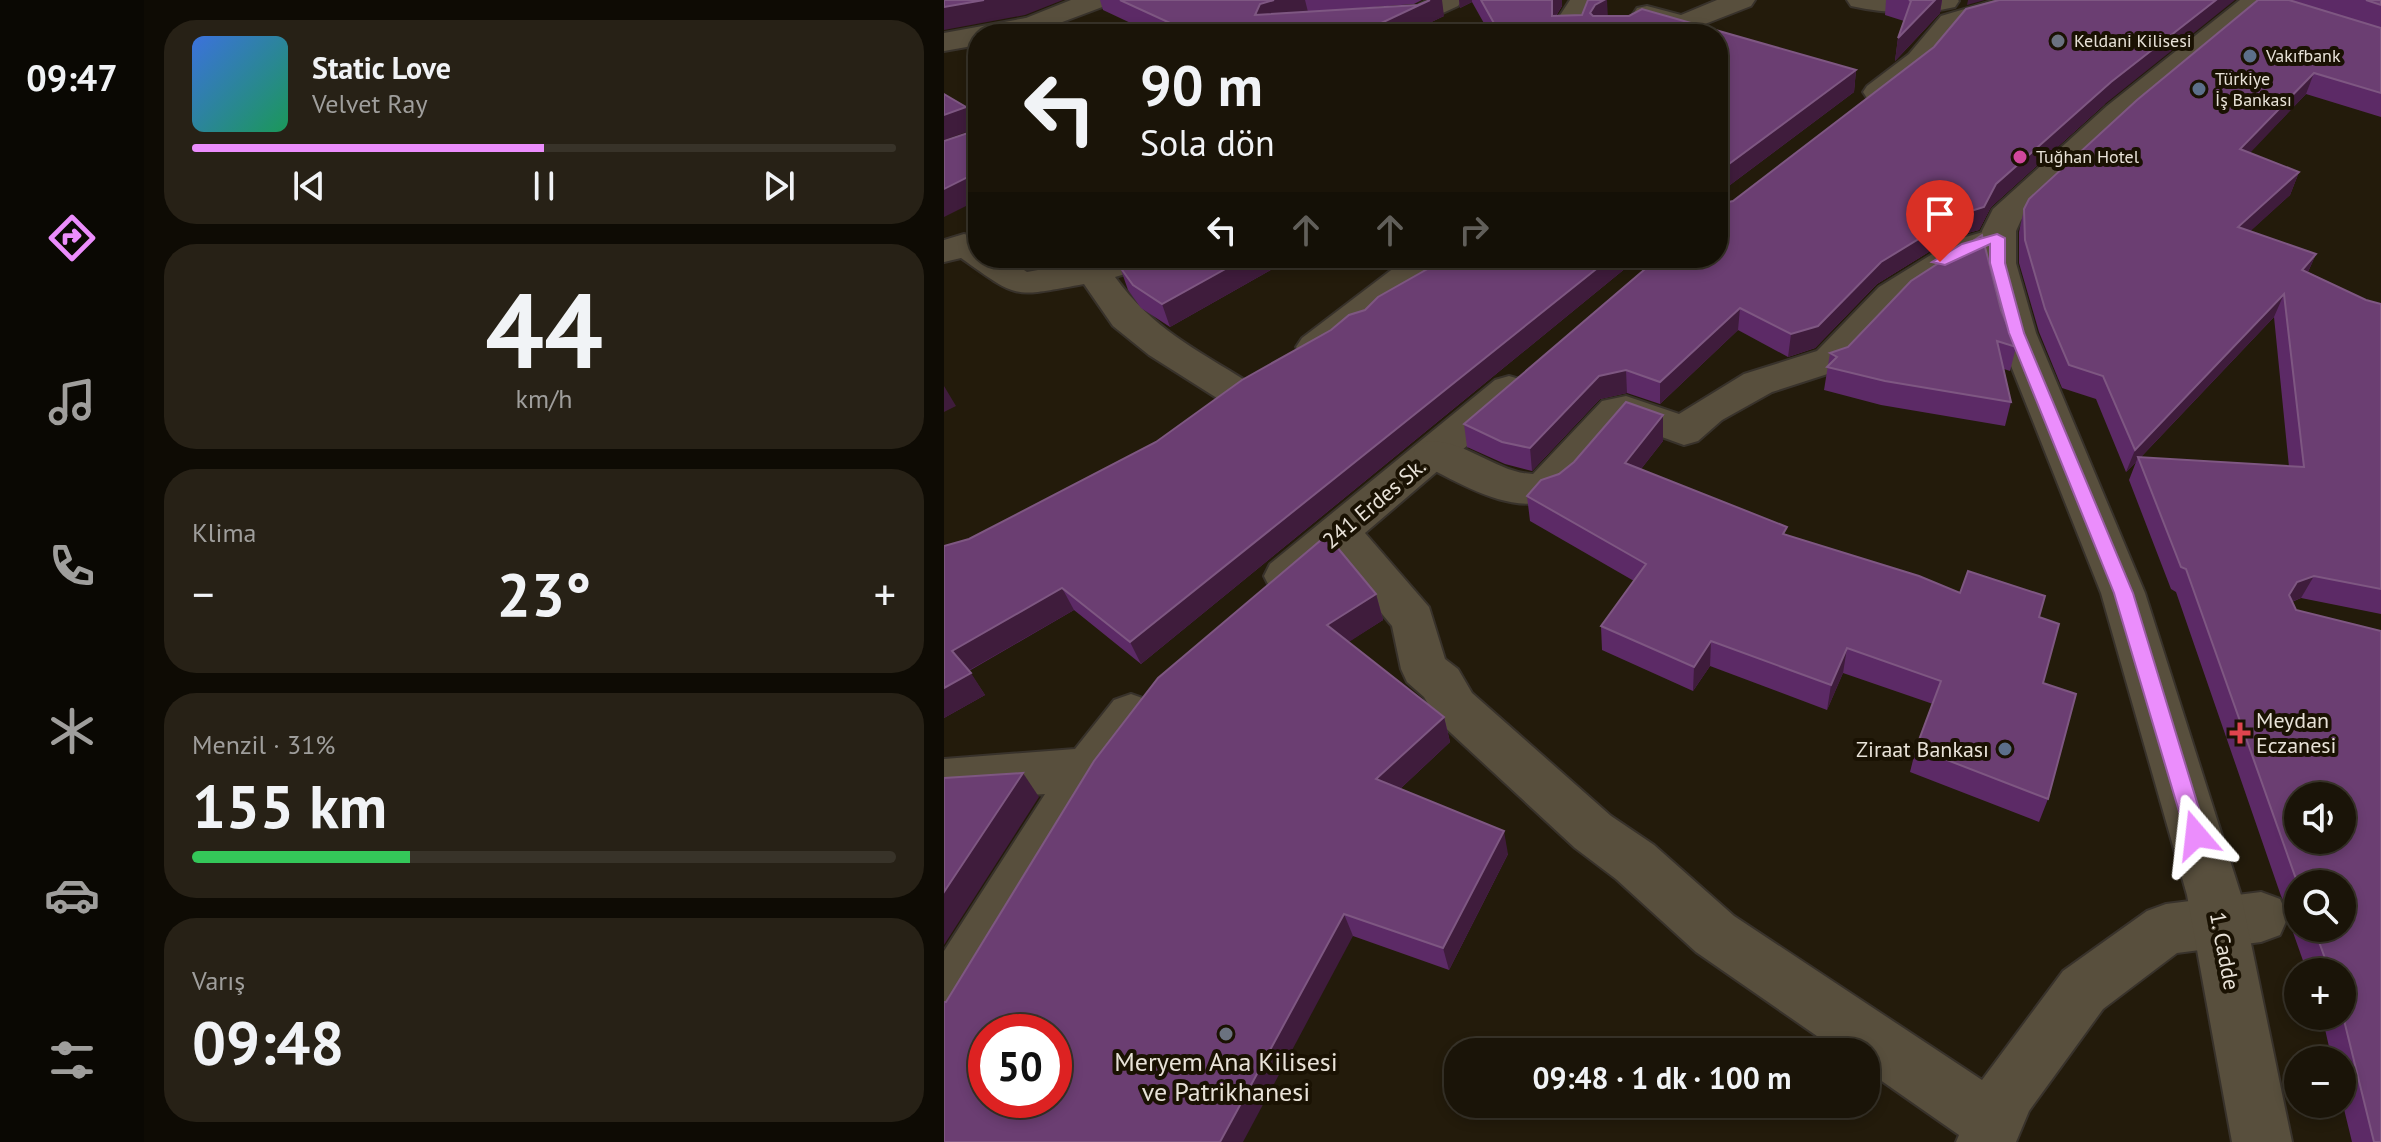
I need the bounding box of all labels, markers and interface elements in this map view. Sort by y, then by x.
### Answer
place label: Keldani Kilisesi [2074,29,2192,52]
marker: Keldani Kilisesi [2049,32,2067,50]
place label: Vakıfbank [2265,44,2341,67]
marker: Vakıfbank [2241,47,2259,65]
text: Static Love [312,48,451,87]
text: 90 m [1140,49,1263,121]
text: 09:47 [26,54,118,101]
icon: left [1008,56,1112,160]
place label: Türkiye İş Bankası [2215,67,2292,111]
marker: Türkiye İş Bankası [2190,80,2208,98]
text: Velvet Ray [312,87,428,120]
text: Sola dön [1140,119,1275,166]
place label: Tuğhan Hotel [2036,145,2140,168]
marker: Tuğhan Hotel [2011,148,2029,166]
icon: previous [287,164,331,208]
icon: pause [522,164,566,208]
icon: next [757,164,801,208]
pin [1906,180,1974,262]
icon: arrive [1918,192,1962,236]
icon: left [1200,208,1244,252]
icon: ahead [1284,208,1328,252]
icon: ahead [1368,208,1412,252]
icon: right [1452,208,1496,252]
icon: directions [44,210,100,266]
text: 44 [485,262,603,397]
icon: music [44,374,100,430]
text: km/h [516,382,573,415]
street label: 241 Erdes Sk. [1317,452,1431,554]
text: Klima [192,516,256,549]
icon: phone [44,538,100,594]
text: 23° [497,555,591,633]
text: − [192,565,214,622]
text: + [874,565,896,622]
icon: climate [44,703,100,759]
place label: Meydan Eczanesi [2256,706,2336,759]
marker: Meydan Eczanesi [2231,724,2249,742]
text: Menzil · 31% [192,728,335,761]
place label: Ziraat Bankası [1856,735,1989,763]
marker: Ziraat Bankası [1996,740,2014,758]
text: 155 km [192,767,387,845]
map controls [2284,782,2356,1118]
button: sound [2284,782,2356,854]
position arrow [2154,793,2238,877]
icon: car [44,867,100,923]
button: search [2284,870,2356,942]
street label: 1. Cadde [2204,910,2246,992]
button: + [2284,958,2356,1030]
text: Varış [192,964,245,997]
text: 09:48 [192,1003,344,1081]
speed limit sign: 50 [968,1014,1072,1118]
marker: Meryem Ana Kilisesi ve Patrikhanesi [1217,1025,1235,1043]
icon: filters [44,1032,100,1088]
place label: Meryem Ana Kilisesi ve Patrikhanesi [1114,1045,1338,1108]
button: − [2284,1046,2356,1118]
text: 09:48 · 1 dk · 100 m [1532,1058,1792,1097]

